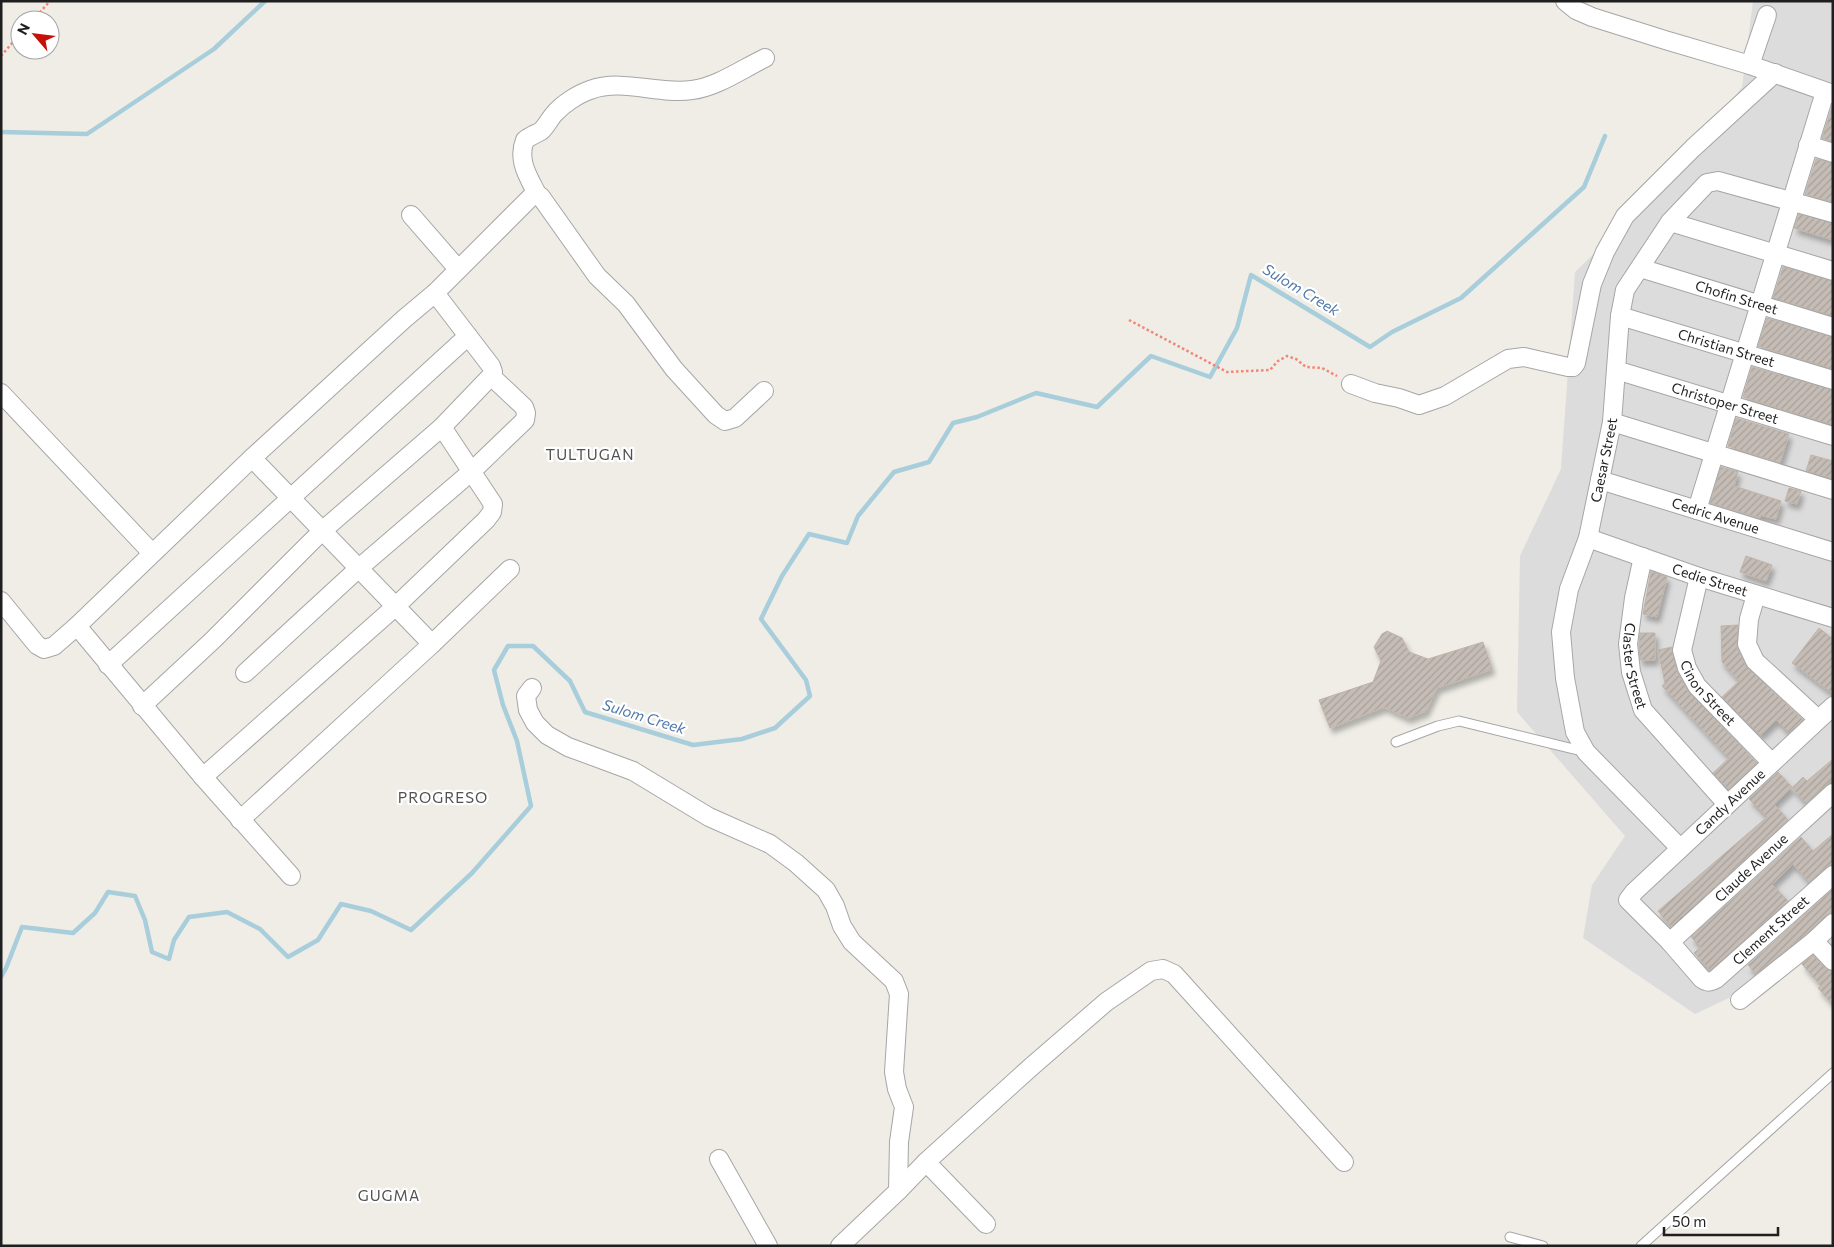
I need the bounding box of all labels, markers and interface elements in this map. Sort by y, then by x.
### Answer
north arrow [10,10,60,60]
text: N [13,20,33,37]
water label: Sulom Creek [1260,259,1344,319]
street label: Chofin Street [1693,276,1780,318]
street label: Christian Street [1676,325,1777,370]
street label: Christoper Street [1670,378,1781,427]
street label: Caesar Street [1587,417,1620,504]
district label: TULTUGAN [546,445,634,463]
street label: Cedric Avenue [1670,494,1762,537]
street label: Cedie Street [1670,559,1750,600]
street label: Claster Street [1620,622,1651,711]
street label: Cinon Street [1677,658,1740,729]
water label: Sulom Creek [601,695,689,737]
street label: Candy Avenue [1691,765,1768,838]
district label: PROGRESO [398,788,488,806]
street label: Claude Avenue [1711,830,1791,905]
street label: Clement Street [1729,892,1812,968]
district label: GUGMA [358,1186,420,1204]
scale bar [1664,1204,1778,1236]
text: 50 m [1672,1212,1706,1230]

